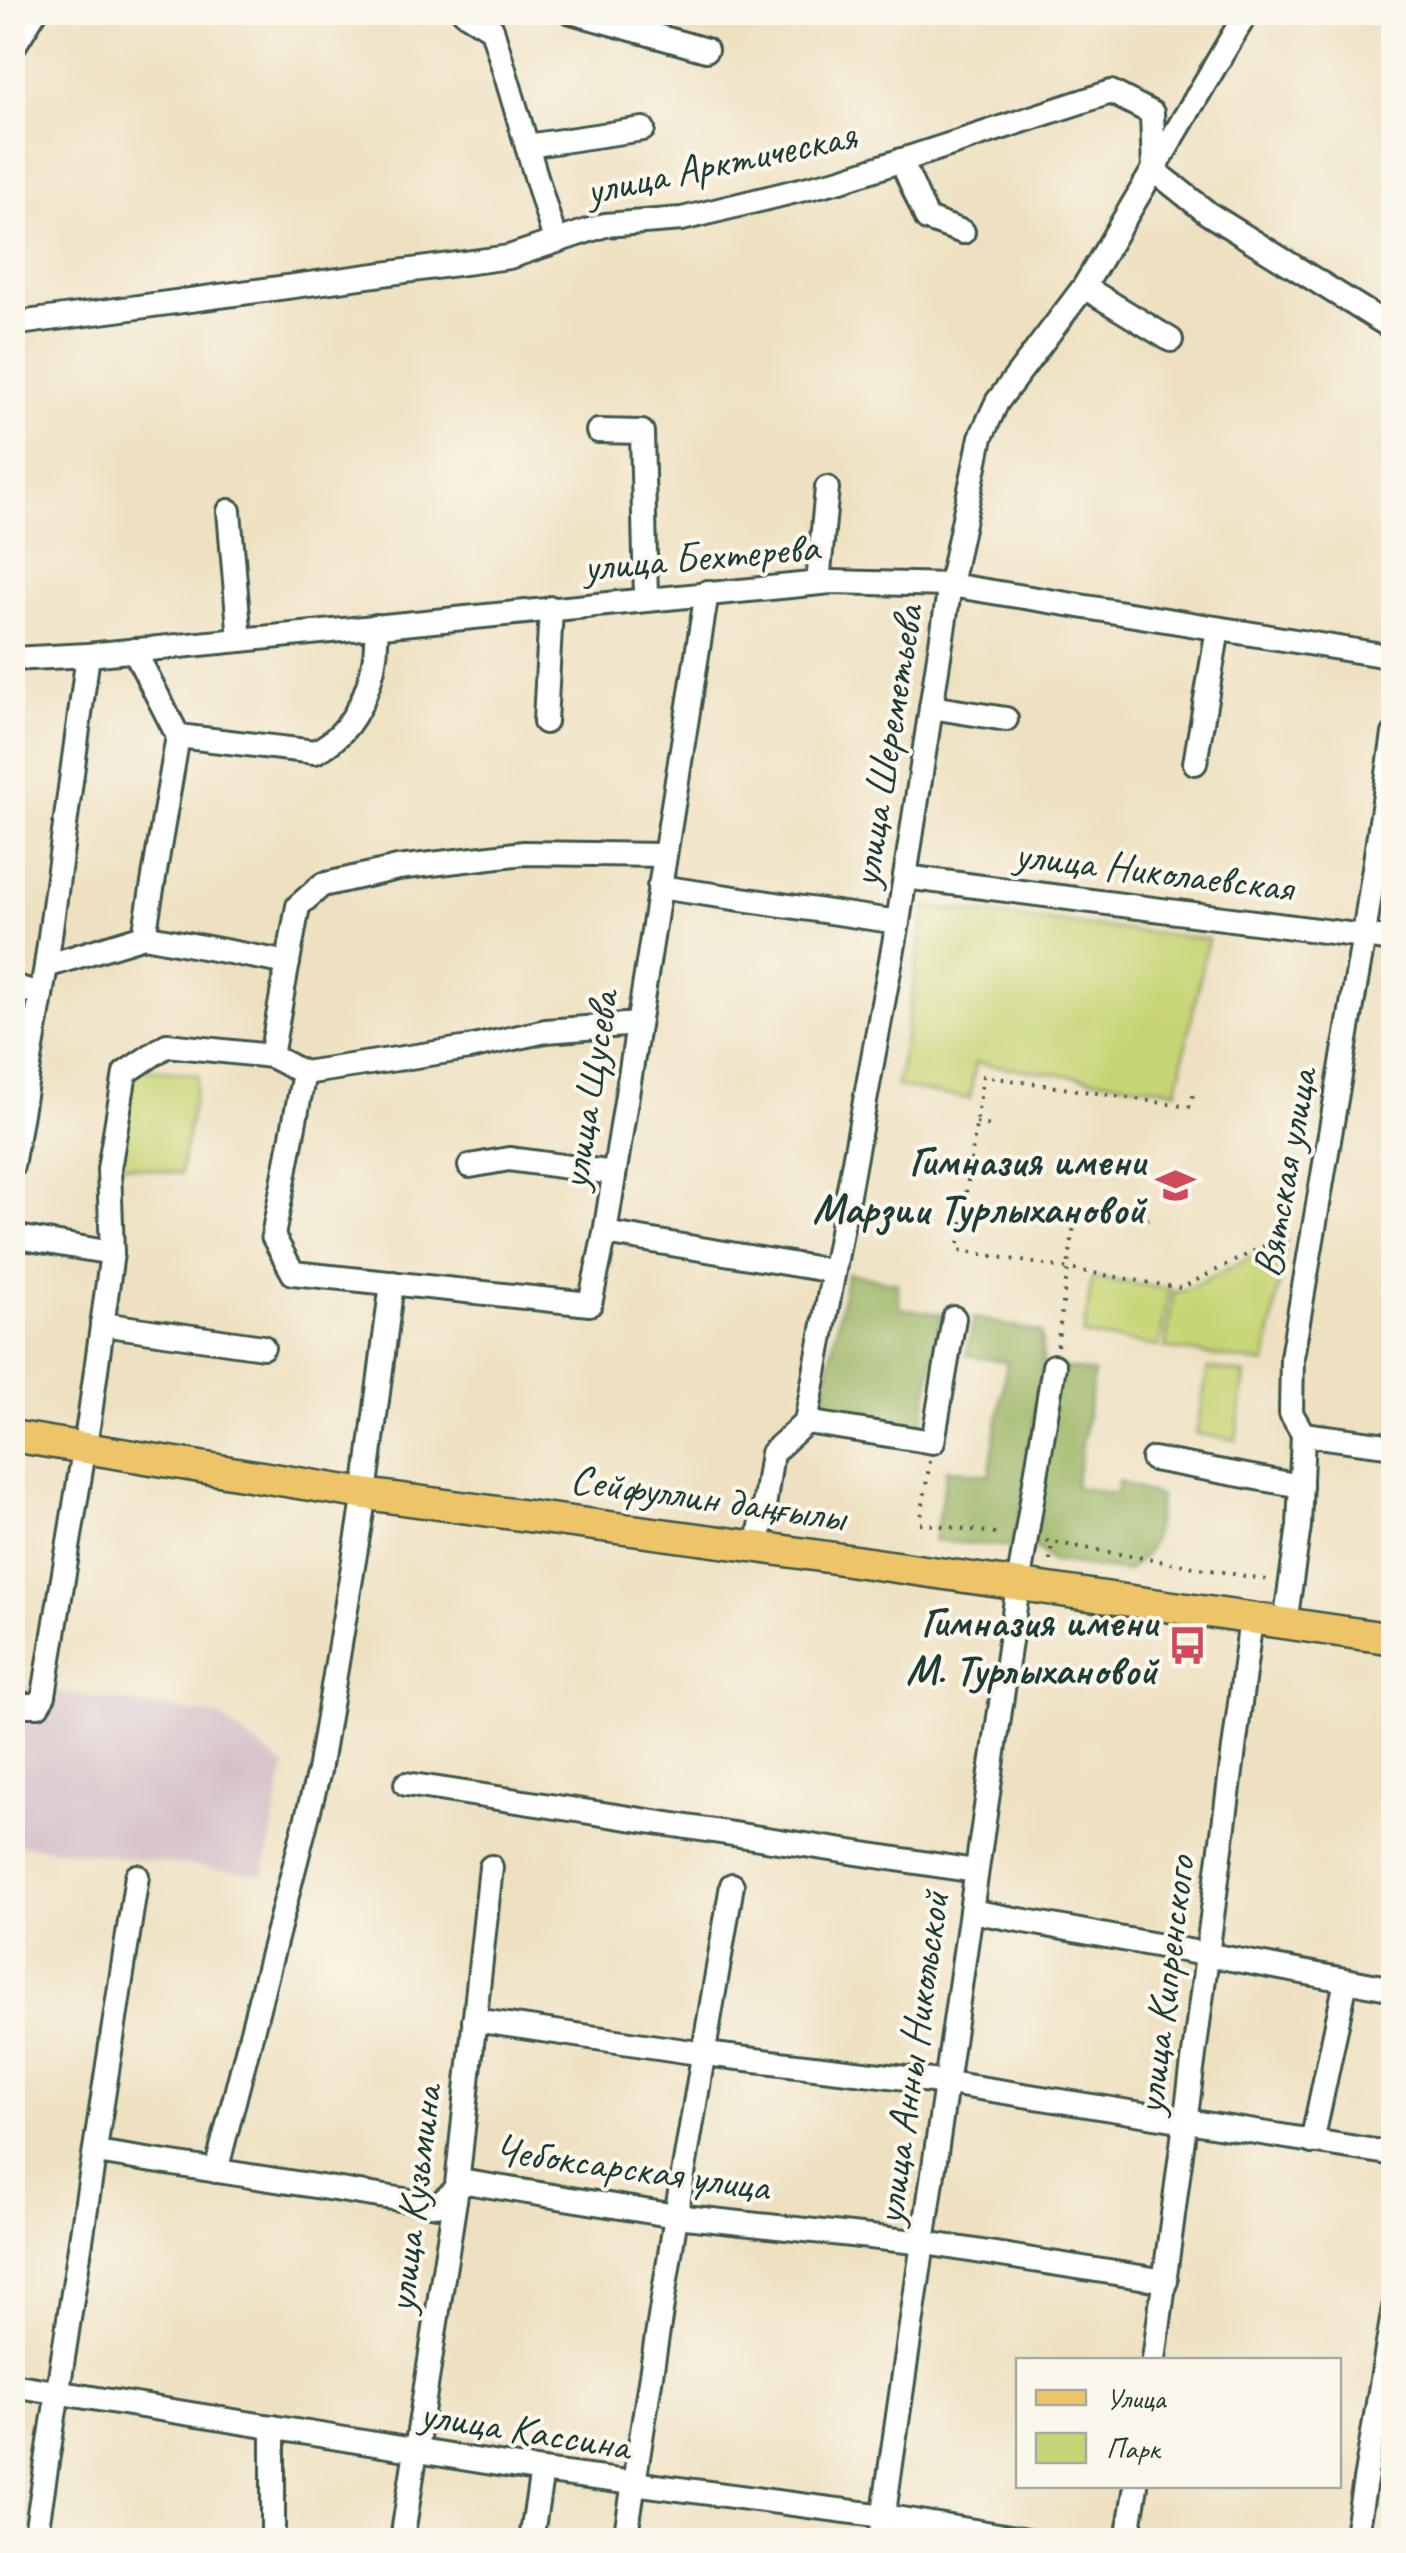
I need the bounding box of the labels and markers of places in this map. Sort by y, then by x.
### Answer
place label: Гимназия имени Марзии Турлыхановой [813,1135,1148,1236]
school or university icon: Гимназия имени Марзии Турлыхановой [1154,1164,1196,1206]
place label: Гимназия имени М. Турлыхановой [906,1596,1160,1697]
bus stop icon: Гимназия имени М. Турлыхановой [1166,1625,1208,1667]

